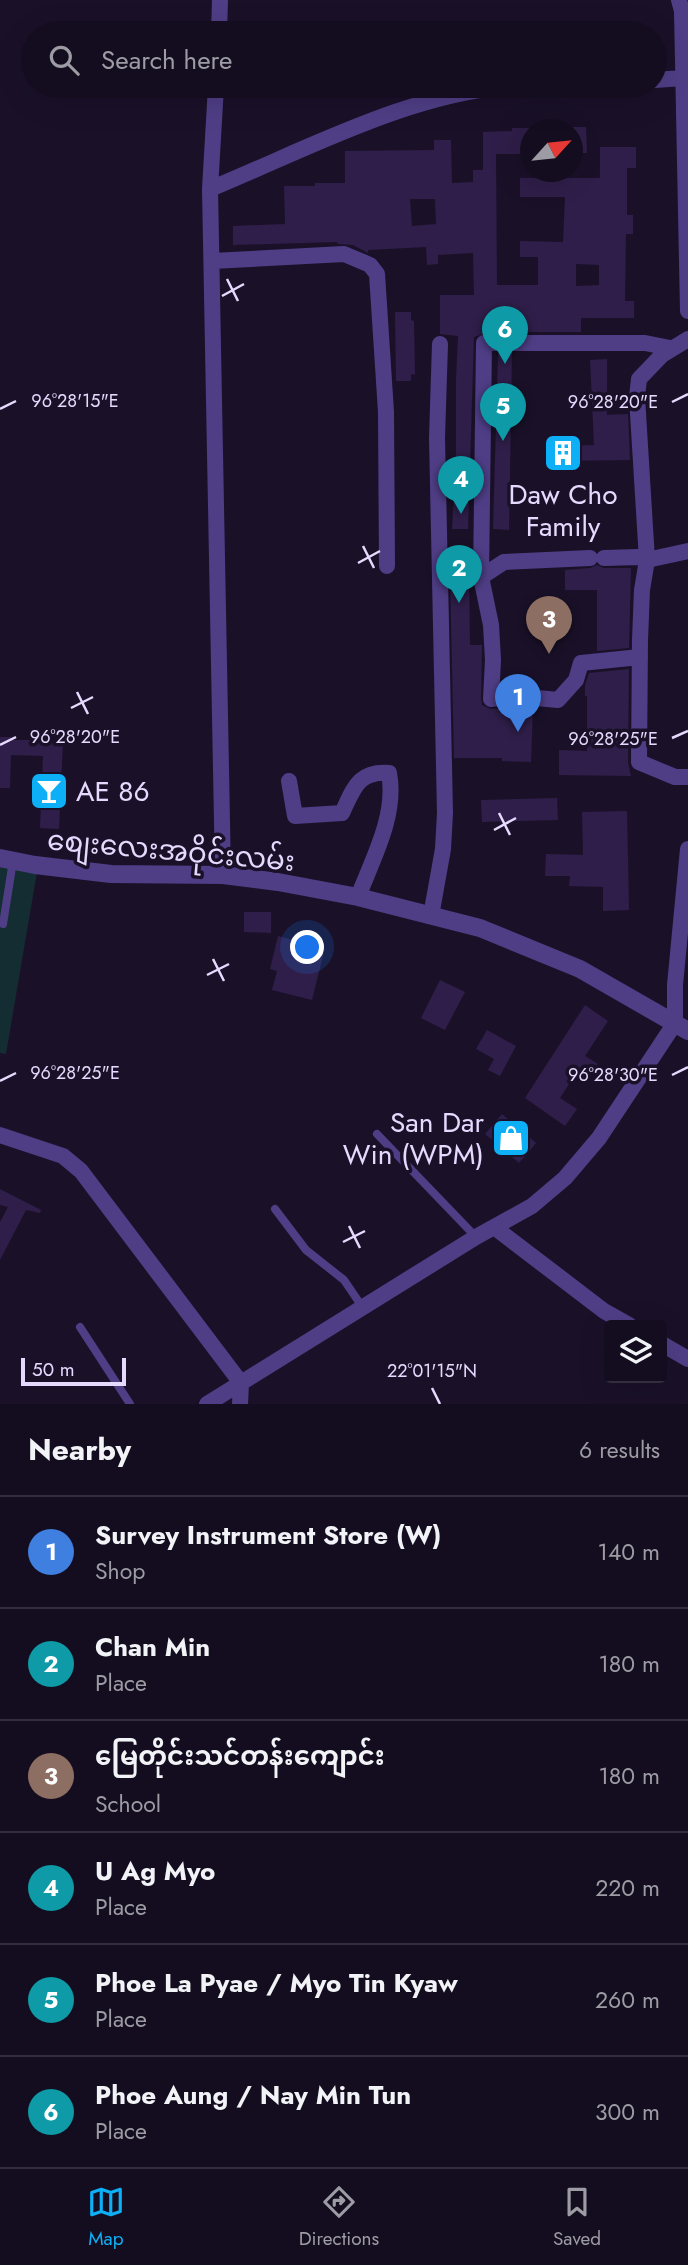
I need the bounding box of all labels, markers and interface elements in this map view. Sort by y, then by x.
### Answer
search box [21,21,667,98]
icon: search [45,41,83,79]
text: Search here [101,41,233,79]
north arrow [520,119,583,182]
pin: 6 [482,306,528,364]
pin: 5 [480,383,526,441]
text: 96°28'15"E [31,388,119,414]
text: 96°28'20"E [568,389,658,415]
building icon: Daw Cho Family [542,432,584,474]
pin: 4 [438,456,484,514]
place label: Daw Cho Family [509,474,617,547]
pin: 2 [436,545,482,603]
pin: 3 [526,596,572,654]
pin: 1 [495,674,541,732]
text: 96°28'20"E [30,724,120,750]
text: 96°28'25"E [568,726,658,752]
bar icon: AE 86 [28,770,70,812]
place label: AE 86 [76,771,150,812]
street label: စျေးလေးအဝိုင်းလမ်း [45,819,296,884]
your location [290,930,324,964]
text: 96°28'25"E [30,1060,120,1086]
text: 96°28'30"E [568,1062,658,1088]
place label: San Dar Win (WPM) [343,1102,484,1175]
shop icon: San Dar Win (WPM) [490,1117,532,1159]
map controls [604,1320,667,1383]
button: layers [604,1320,667,1383]
scale bar [21,1355,126,1387]
text: 50 m [32,1356,75,1383]
text: 22°01'15"N [387,1358,477,1384]
text: Nearby [28,1428,131,1471]
text: 6 results [579,1433,660,1467]
text: Survey Instrument Store (W) [95,1516,441,1554]
text: 1 [45,1535,57,1569]
text: 140 m [598,1535,660,1569]
text: Shop [95,1554,145,1588]
text: Chan Min [95,1628,210,1666]
text: 2 [43,1647,59,1681]
text: 180 m [598,1647,660,1681]
text: Place [95,1666,147,1700]
text: မြေတိုင်းသင်တန်းကျောင်း [95,1737,385,1775]
text: 3 [44,1759,58,1793]
text: 180 m [598,1759,660,1793]
text: School [95,1787,161,1821]
text: U Ag Myo [95,1852,215,1890]
text: 4 [43,1871,59,1905]
text: 220 m [595,1871,660,1905]
text: Place [95,1890,147,1924]
text: Phoe La Pyae / Myo Tin Kyaw [95,1964,458,2002]
text: 5 [44,1983,58,2017]
text: 260 m [595,1983,660,2017]
text: Place [95,2002,147,2036]
text: Phoe Aung / Nay Min Tun [95,2076,411,2114]
text: 6 [43,2095,59,2129]
text: 300 m [595,2095,660,2129]
text: Place [95,2114,147,2148]
tab: Map [87,2183,125,2252]
tab: Directions [299,2183,379,2252]
tab: Saved [553,2183,601,2252]

